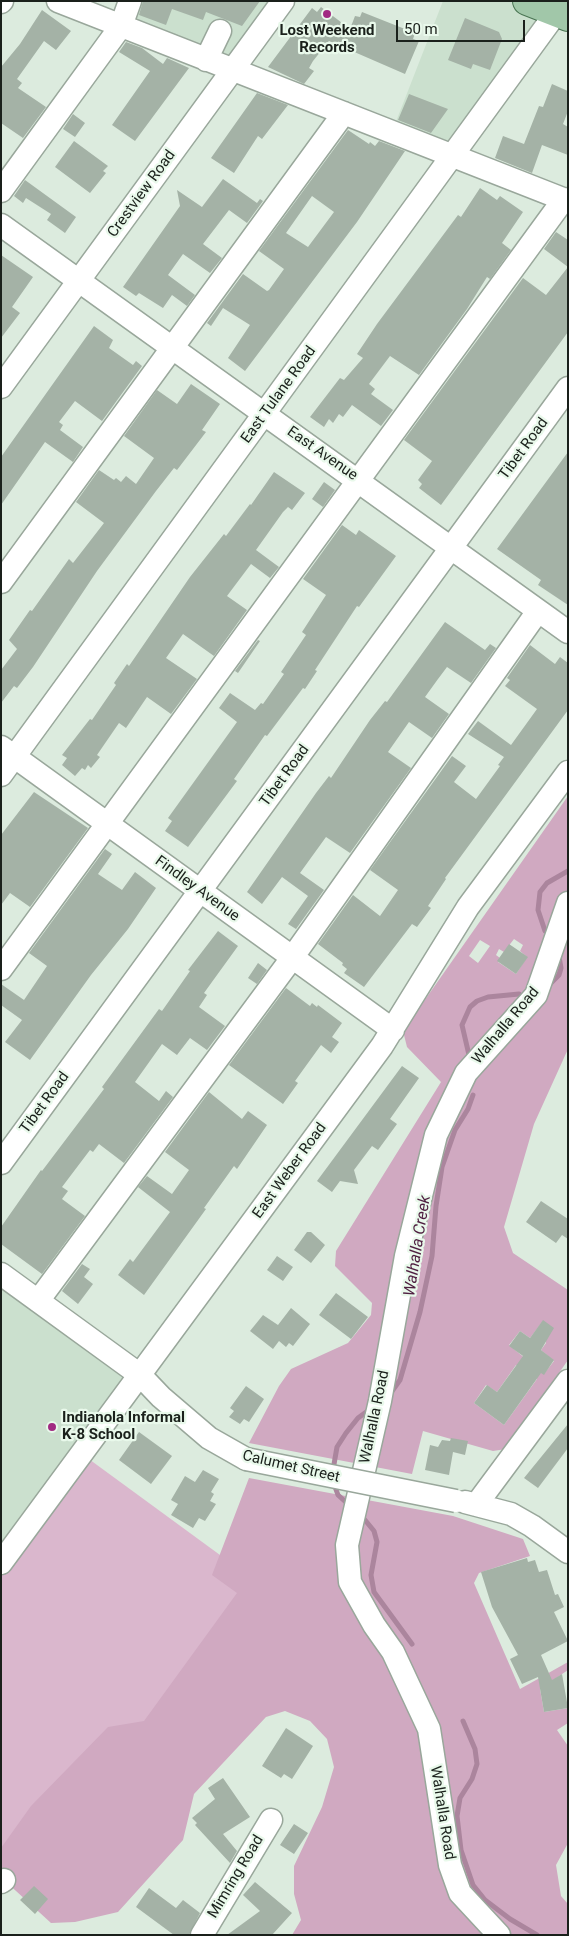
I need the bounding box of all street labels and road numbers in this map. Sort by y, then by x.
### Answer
street label: Crestview Road [104,147,180,241]
street label: East Tulane Road [238,343,320,447]
street label: Tibet Road [496,415,552,483]
street label: East Avenue [283,423,361,485]
street label: Tibet Road [257,742,313,810]
street label: Findley Avenue [151,852,243,926]
street label: Walhalla Road [469,984,543,1068]
street label: Tibet Road [17,1069,73,1137]
street label: East Weber Road [249,1120,331,1222]
street label: Walhalla Road [356,1369,394,1465]
street label: Calumet Street [241,1447,341,1487]
street label: Walhalla Road [426,1765,458,1861]
street label: Mimring Road [204,1832,268,1922]

